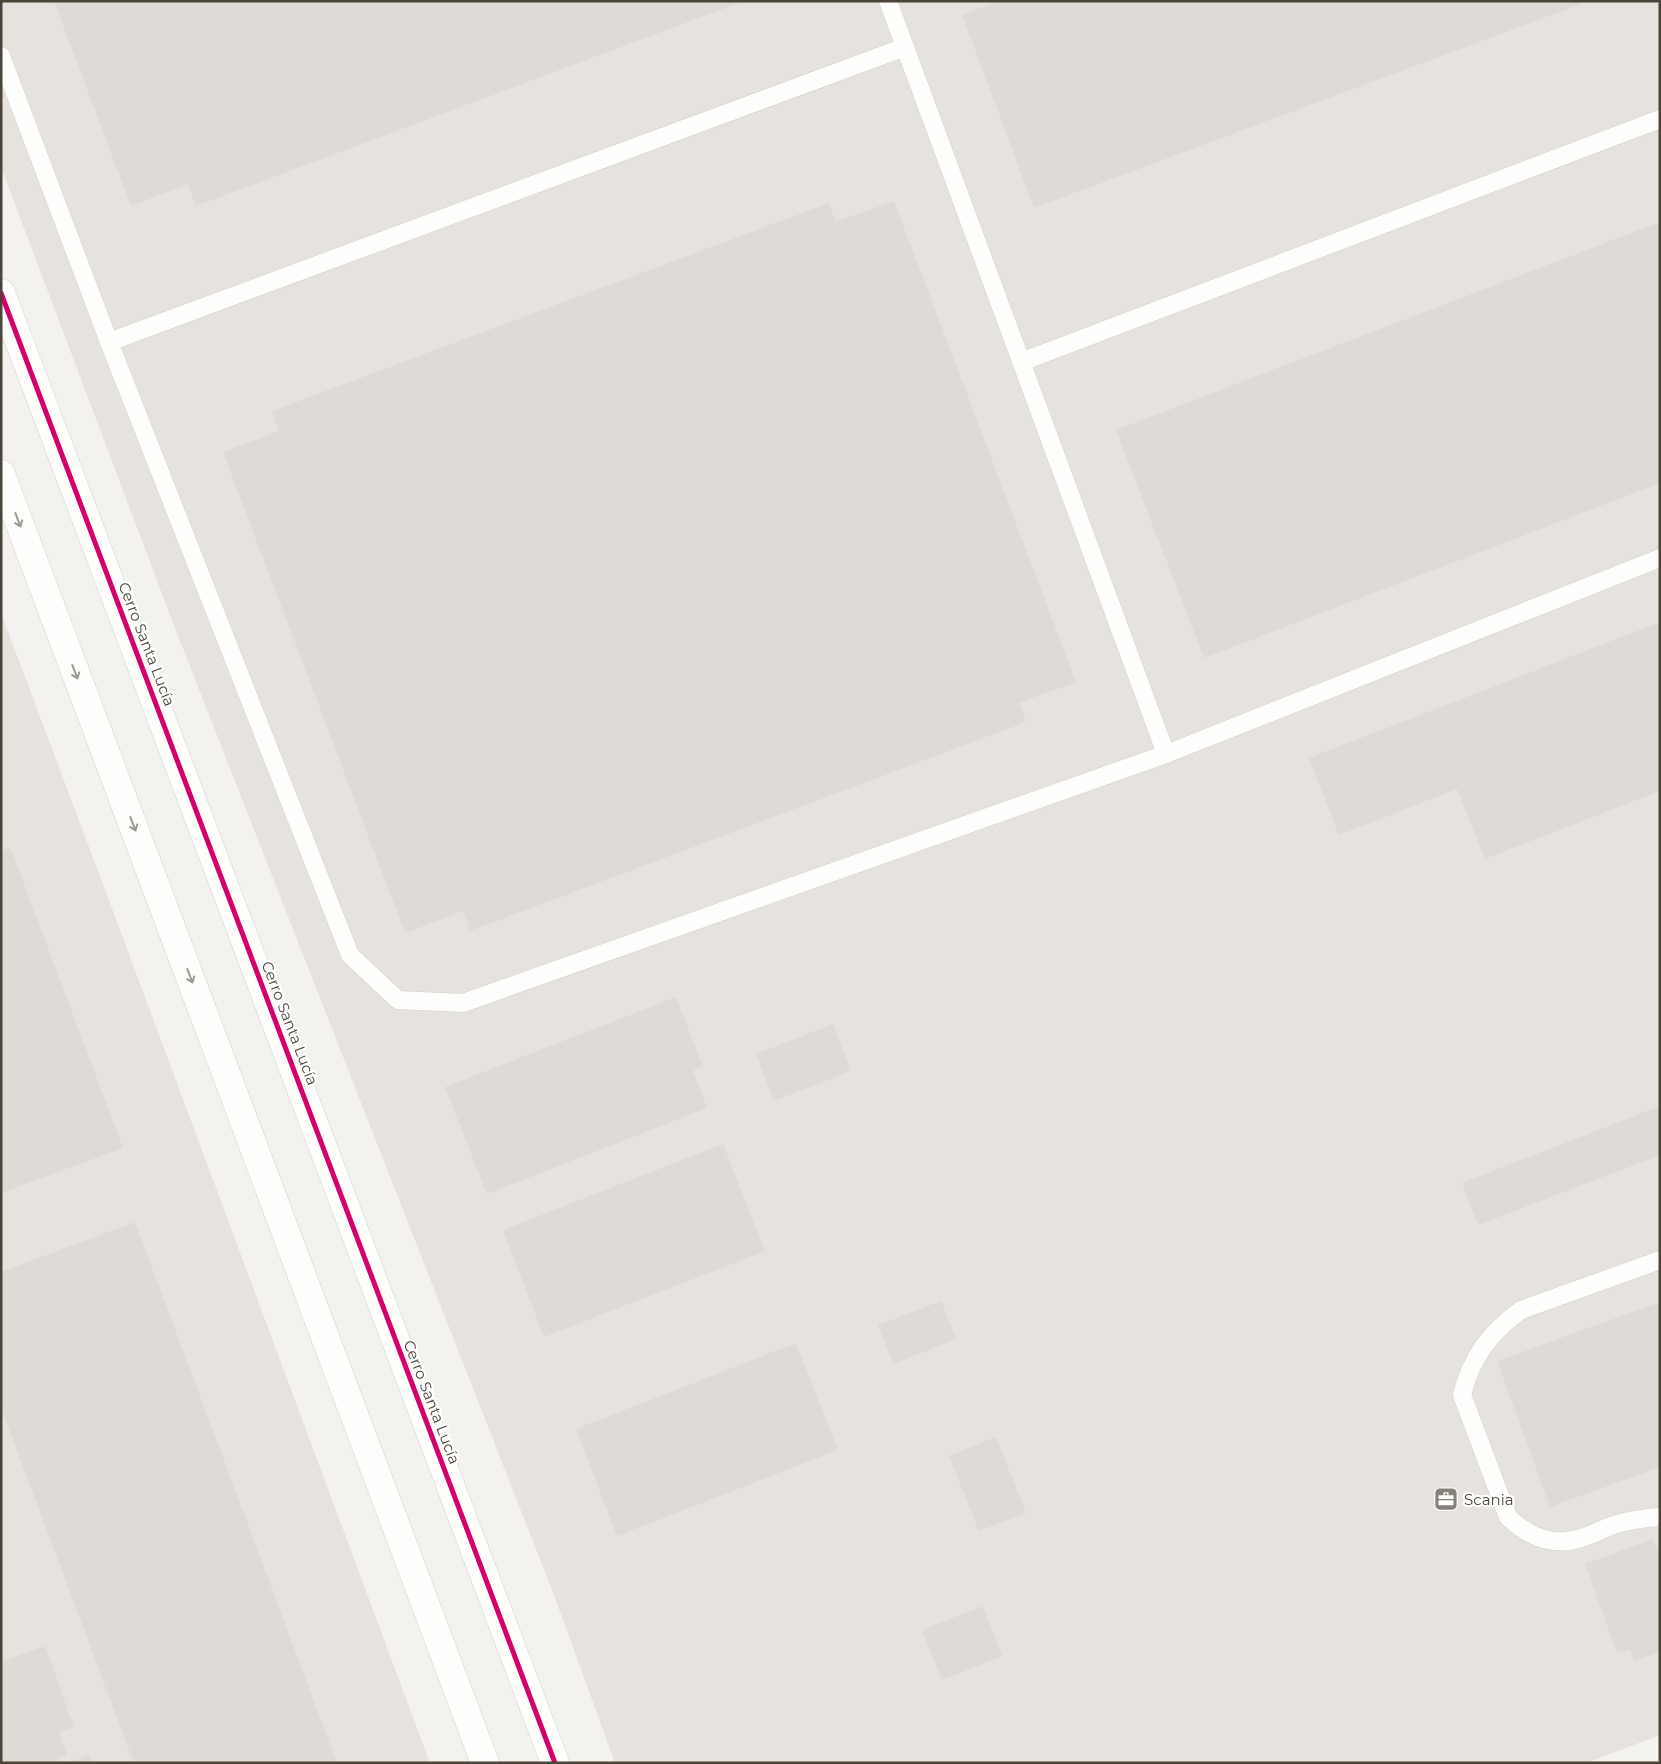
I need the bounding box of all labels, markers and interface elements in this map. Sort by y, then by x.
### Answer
one-way arrow [14,511,23,527]
street label: Cerro Santa Lucía [115,579,179,709]
one-way arrow [72,664,81,679]
one-way arrow [128,816,138,831]
street label: Cerro Santa Lucía [258,958,322,1088]
one-way arrow [186,968,195,983]
street label: Cerro Santa Lucía [400,1337,464,1467]
office icon: Scania [1433,1486,1459,1512]
place label: Scania [1464,1490,1514,1509]

